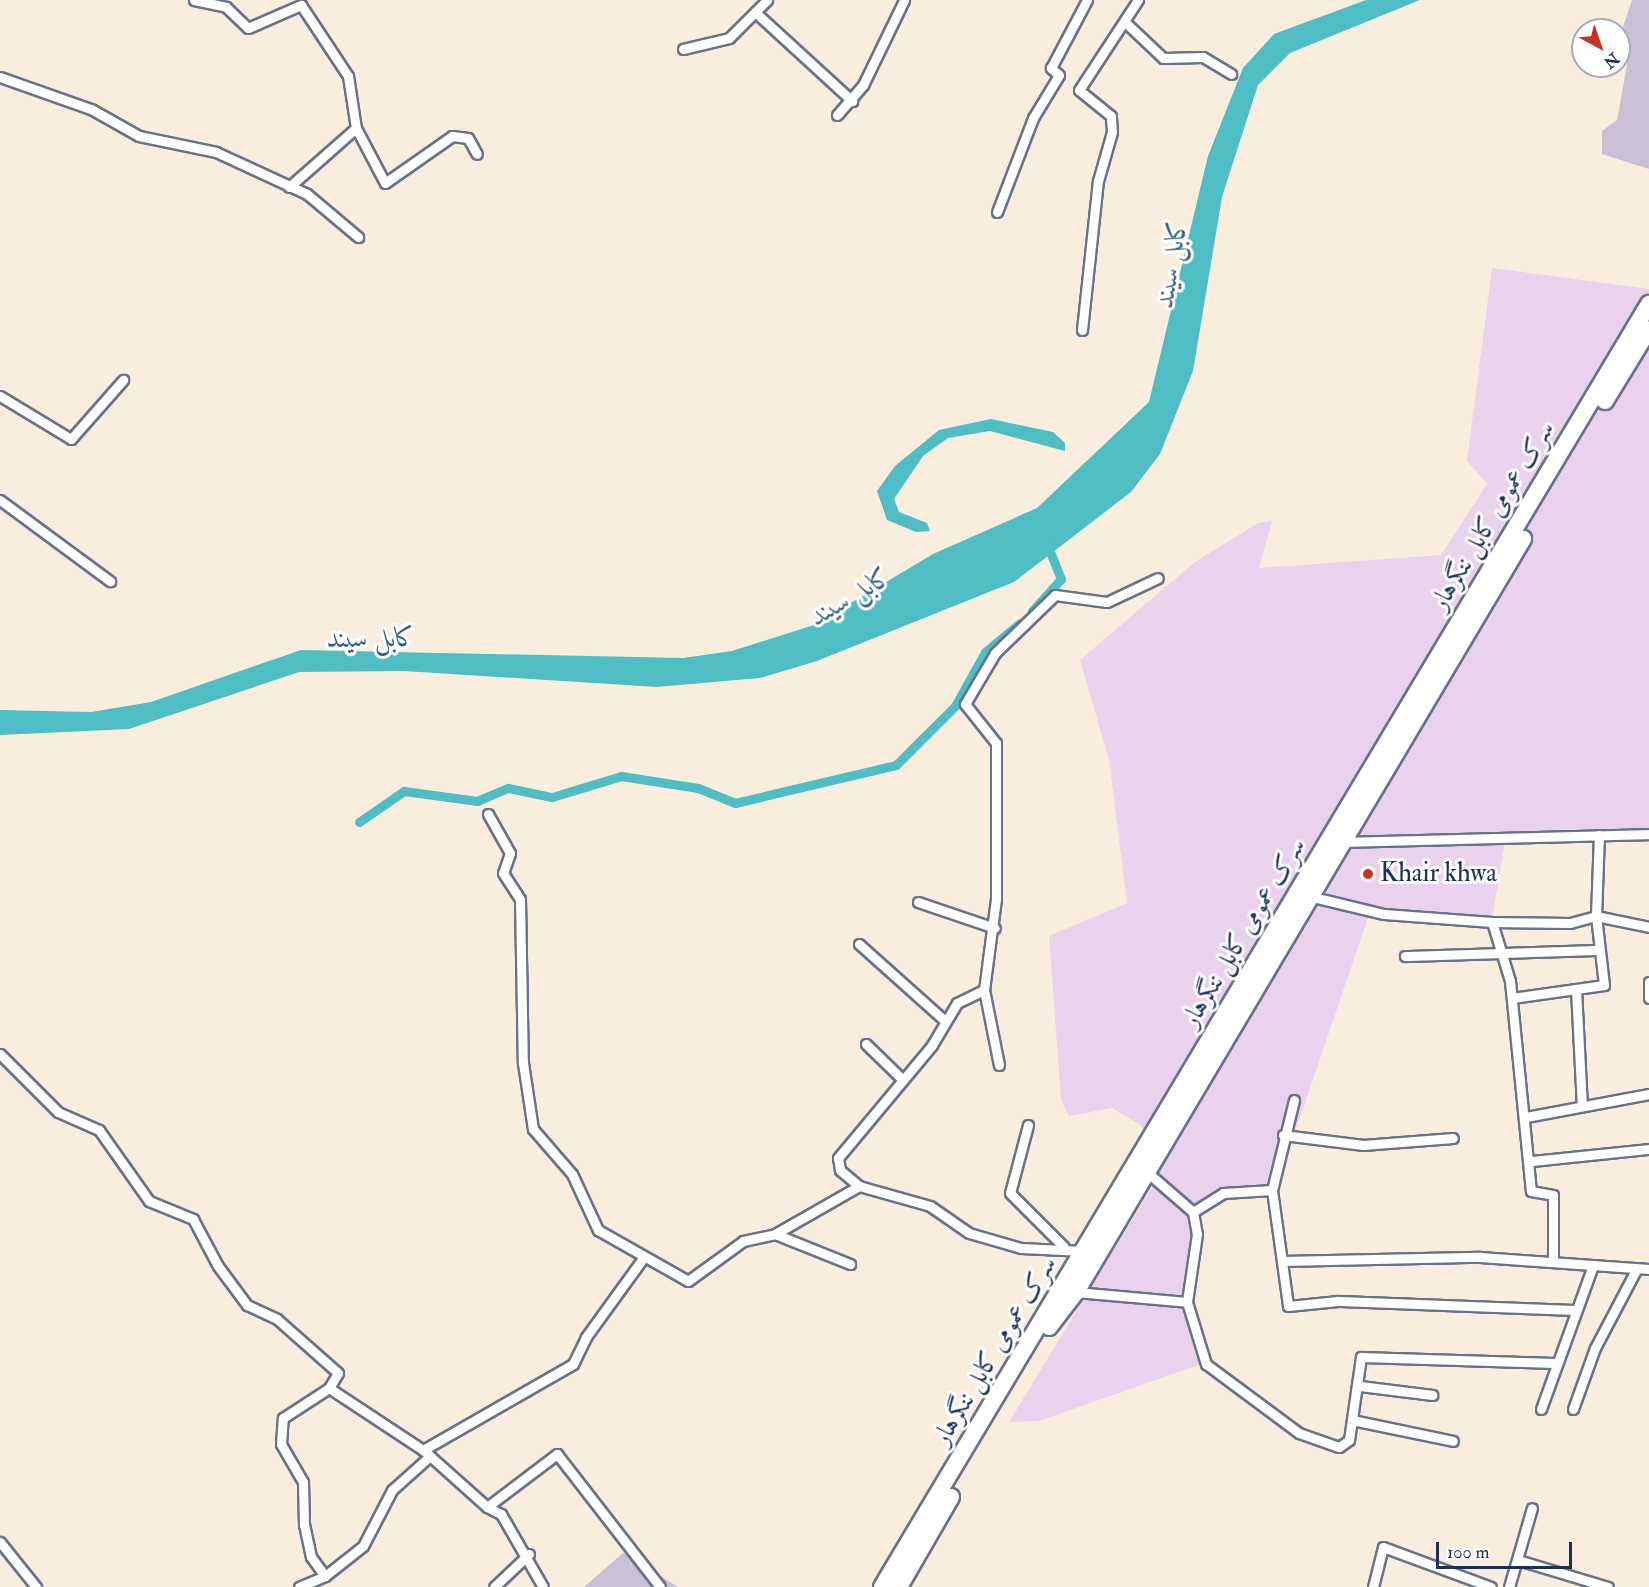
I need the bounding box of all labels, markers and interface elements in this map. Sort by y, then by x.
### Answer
north arrow [1571,18,1631,78]
text: N [1599,48,1623,73]
water label: کابل سيند [1147,216,1195,310]
street label: سرک عمومی کابل ننگرهار [1424,416,1562,616]
water label: کابل سيند [804,559,898,633]
water label: کابل سيند [327,621,417,655]
street label: سرک عمومی کابل ننگرهار [1175,833,1313,1033]
place label: Khair khwa [1380,858,1497,890]
marker: Khair khwa [1361,867,1375,881]
street label: سرک عمومی کابل ننگرهار [926,1251,1064,1451]
scale bar [1439,1530,1576,1568]
text: 100 m [1447,1541,1490,1564]

